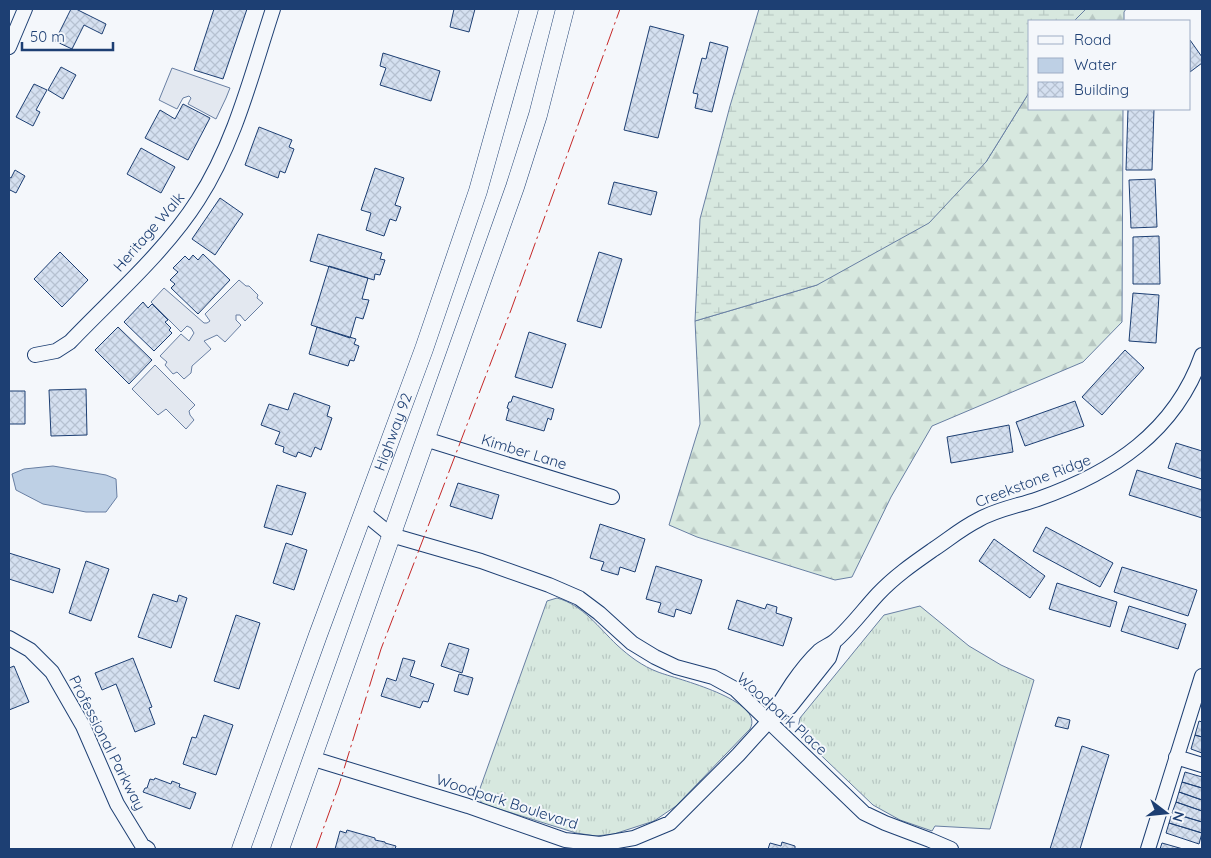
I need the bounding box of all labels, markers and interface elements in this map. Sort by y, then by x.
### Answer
scale bar [22,20,114,52]
legend [1028,20,1191,110]
text: 50 m [30,27,65,46]
text: Road [1074,30,1111,49]
text: Water [1074,55,1117,74]
text: Building [1074,80,1129,99]
street label: Heritage Walk [109,188,188,275]
street label: Highway 92 [370,390,416,473]
street label: Kimber Lane [479,429,569,474]
street label: Creekstone Ridge [972,450,1093,511]
street label: Woodpark Place [733,668,832,759]
street label: Professional Parkway [65,672,150,814]
street label: Woodpark Boulevard [434,770,581,833]
north arrow [1141,788,1191,838]
text: N [1168,809,1189,824]

